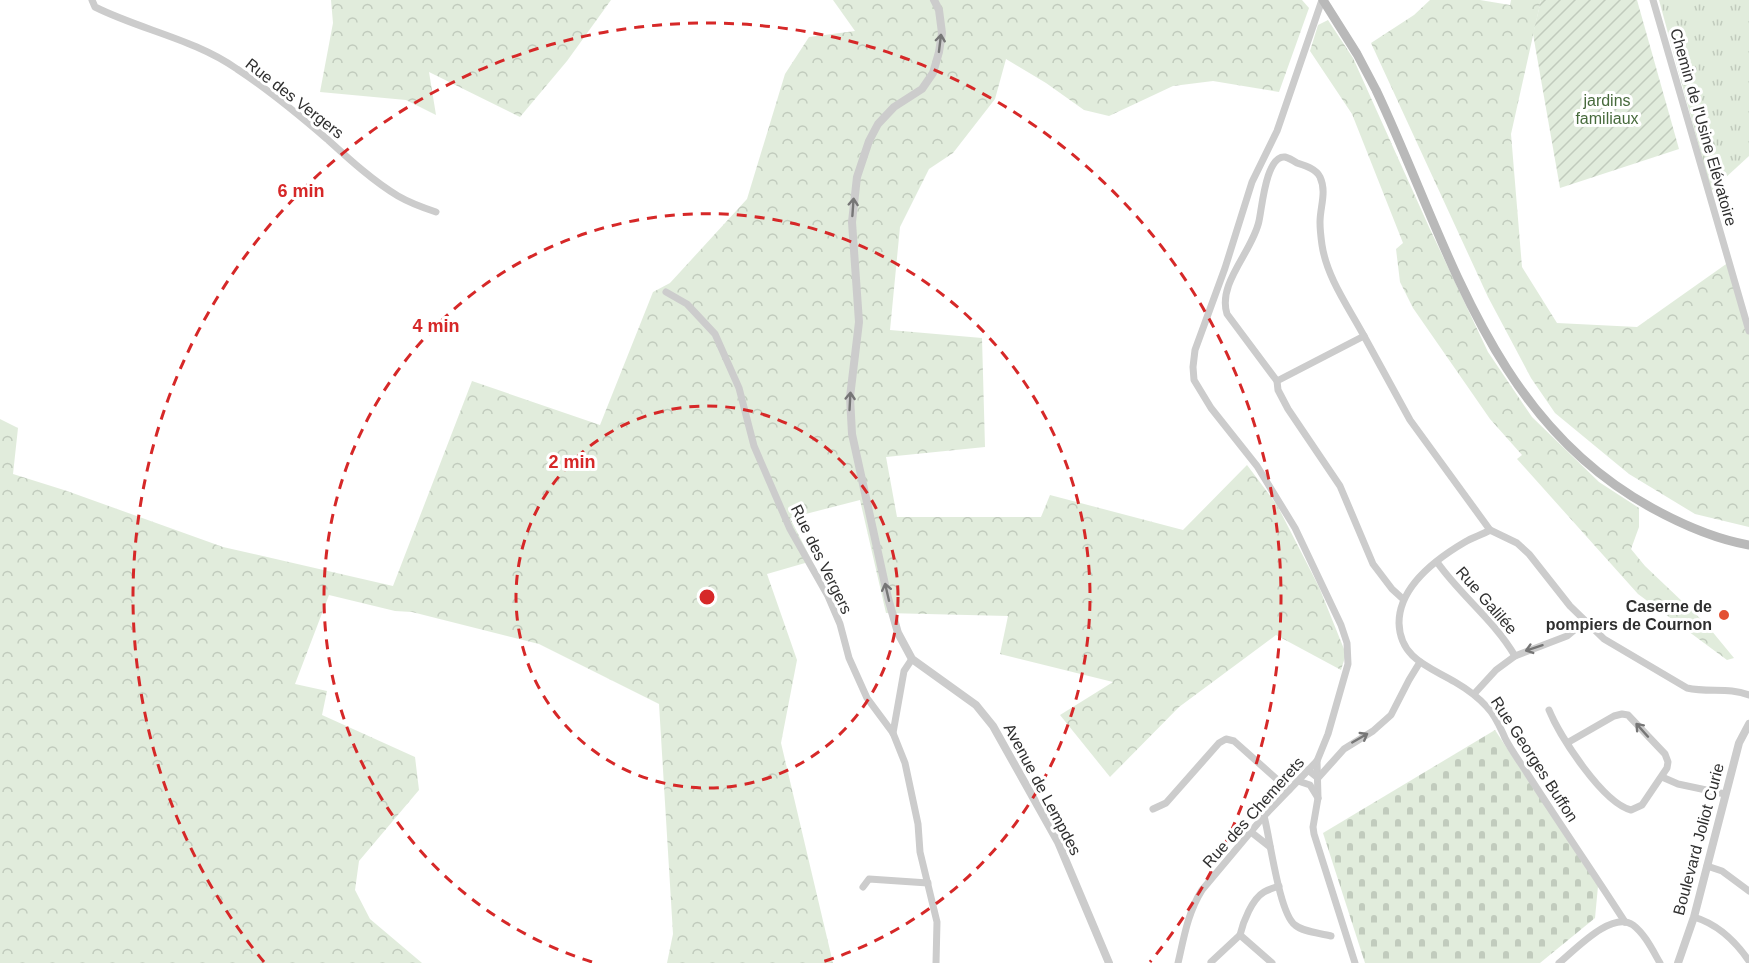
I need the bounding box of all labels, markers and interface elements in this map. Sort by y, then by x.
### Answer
street label: Chemin de l'Usine Elévatoire [1667,26,1740,228]
one-way arrow [935,33,946,53]
street label: Rue des Vergers [242,55,347,142]
park label: jardins familiaux [1575,92,1639,127]
text: 6 min [277,181,325,201]
one-way arrow [848,198,859,217]
text: 4 min [412,316,460,336]
one-way arrow [844,392,855,411]
text: 2 min [548,452,596,472]
street label: Rue des Vergers [788,502,855,617]
street label: Rue Galilée [1453,563,1521,638]
one-way arrow [881,583,892,602]
centre of rings [697,587,717,607]
place label: Caserne de pompiers de Cournon [1546,598,1712,633]
marker: Caserne de pompiers de Cournon [1717,608,1731,622]
one-way arrow [1525,643,1544,654]
street label: Rue Georges Buffon [1488,694,1581,825]
street label: Avenue de Lempdes [1001,721,1084,858]
one-way arrow [1635,722,1649,737]
one-way arrow [1351,732,1368,744]
street label: Rue des Chemerets [1199,754,1307,871]
street label: Boulevard Joliot Curie [1670,761,1727,917]

